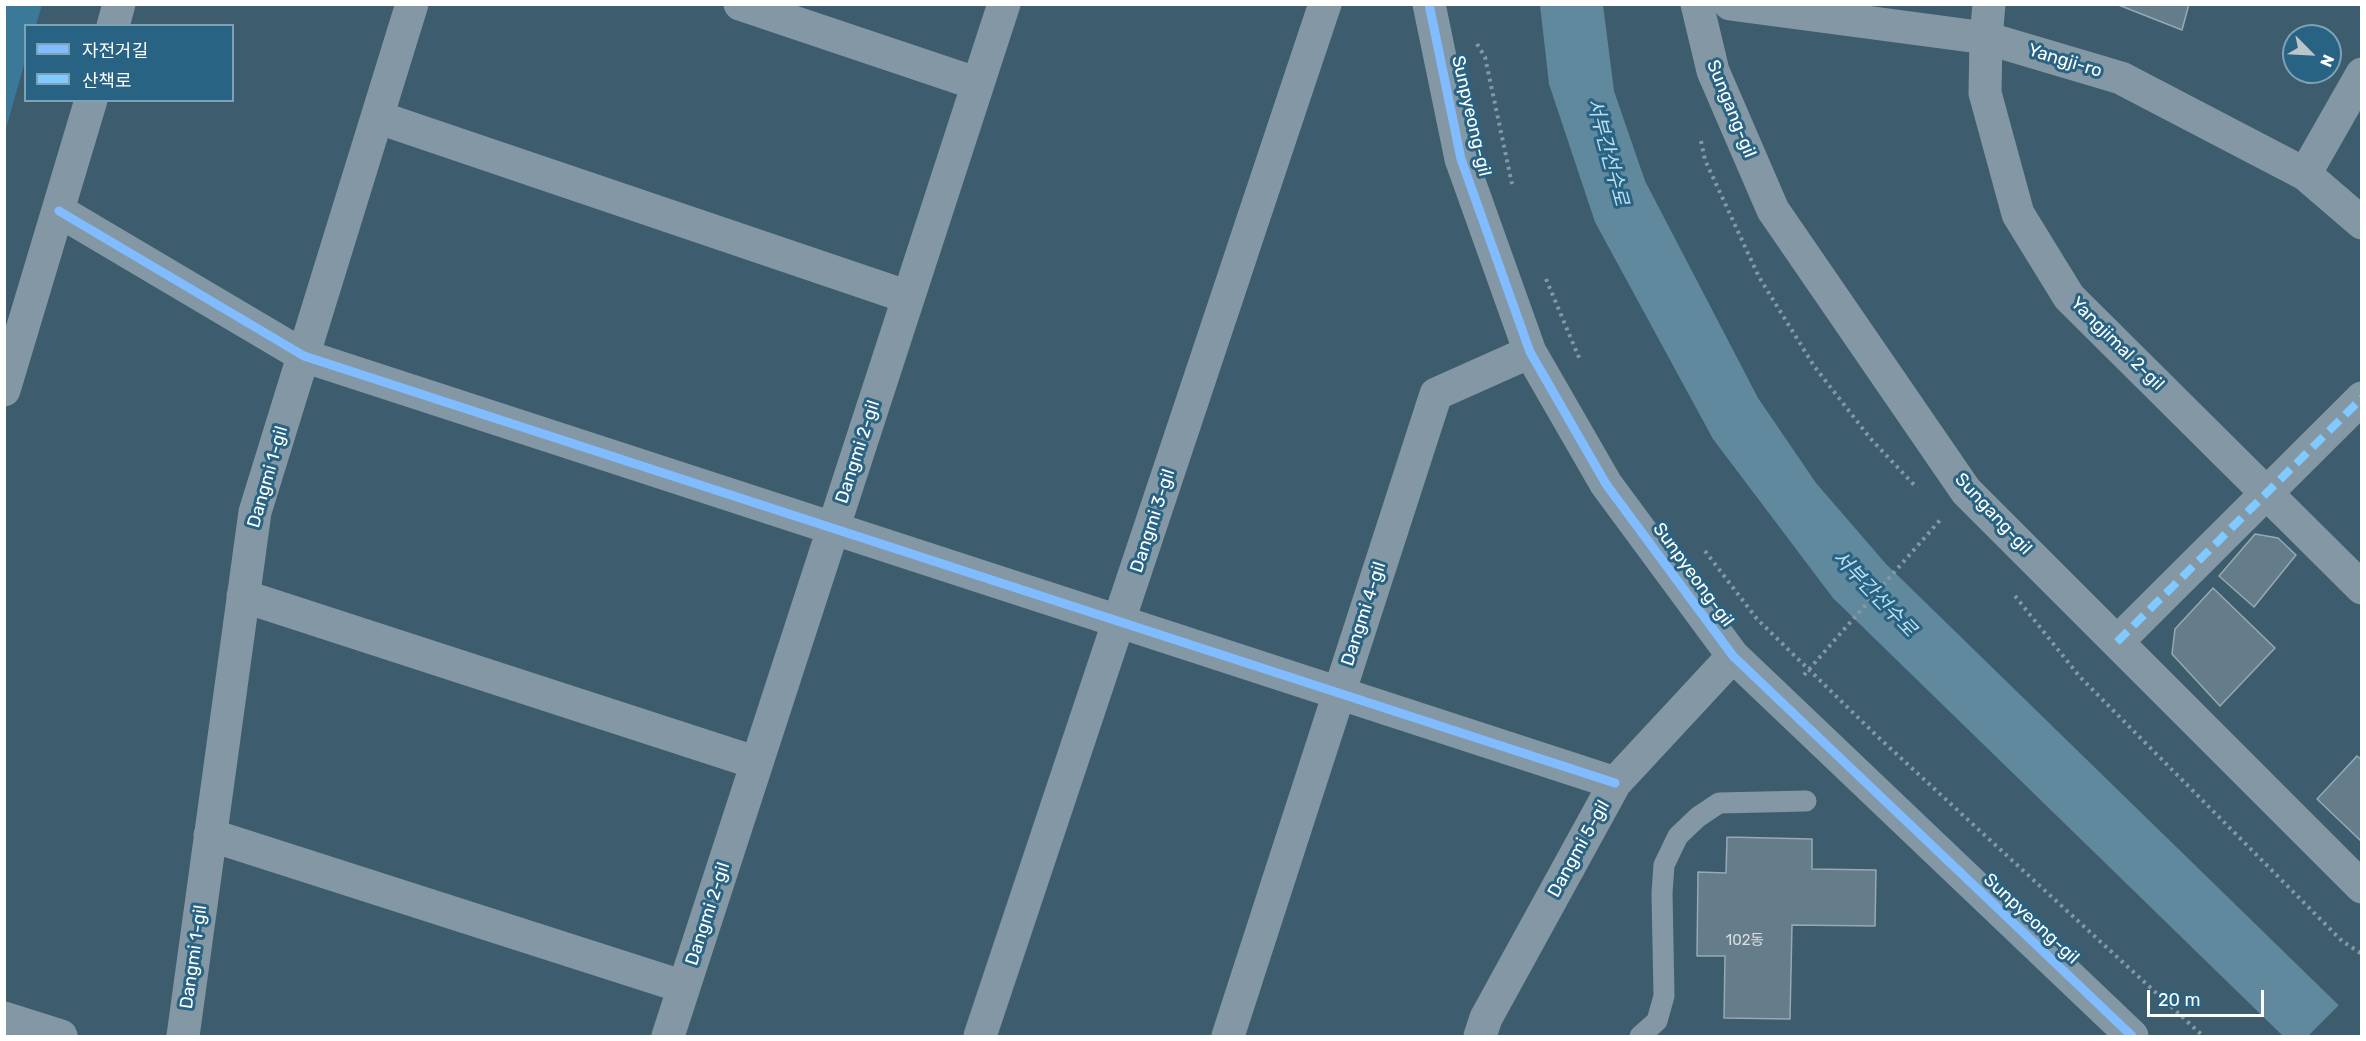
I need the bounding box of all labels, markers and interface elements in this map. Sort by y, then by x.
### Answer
legend [24,24,234,102]
north arrow [2282,24,2342,84]
text: 자전거길 [82,40,148,62]
street label: Yangji-ro [2025,40,2105,82]
text: N [2316,52,2338,70]
street label: Sunpyeong-gil [1447,54,1495,178]
street label: Sungang-gil [1702,57,1760,161]
text: 산책로 [82,70,132,92]
water label: 서부간선수로 [1581,96,1633,208]
street label: Yangjimal 2-gil [2066,293,2168,395]
street label: Dangmi 2-gil [831,398,885,506]
street label: Dangmi 1-gil [243,424,293,530]
street label: Dangmi 3-gil [1126,466,1180,576]
street label: Sungang-gil [1950,469,2036,559]
street label: Sunpyeong-gil [1648,519,1738,631]
water label: 서부간선수로 [1827,546,1921,642]
street label: Dangmi 4-gil [1337,559,1391,669]
street label: Dangmi 5-gil [1543,797,1615,901]
street label: Dangmi 2-gil [681,860,735,968]
street label: Sunpyeong-gil [1979,869,2083,969]
street label: Dangmi 1-gil [176,904,212,1010]
house number: 102동 [1726,932,1764,950]
scale bar [2150,978,2267,1016]
text: 20 m [2158,989,2200,1011]

